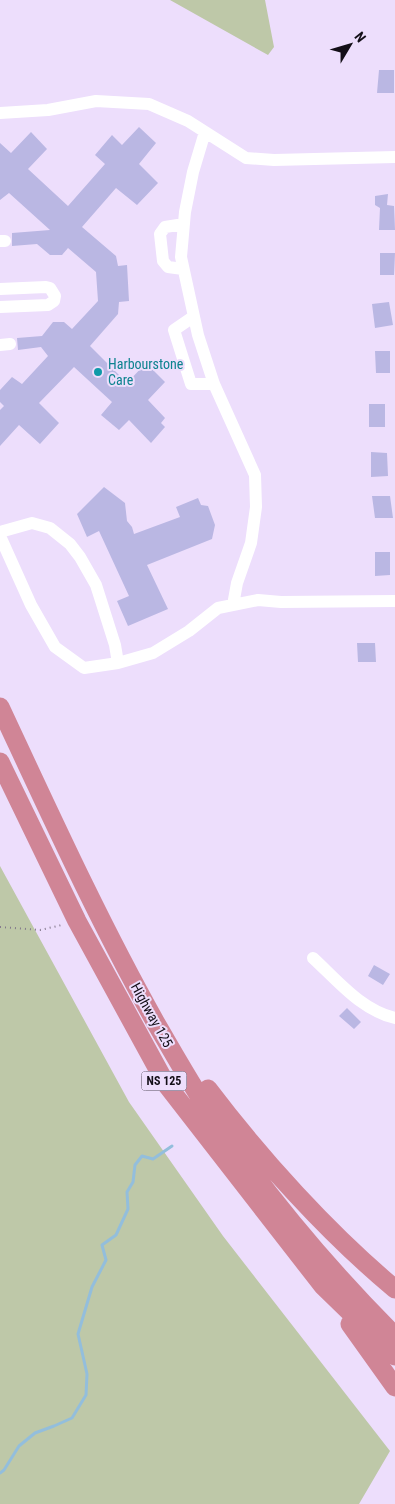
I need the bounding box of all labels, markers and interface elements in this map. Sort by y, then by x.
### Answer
north arrow [325,20,375,70]
text: N [351,29,369,45]
place label: Harbourstone Care [108,356,184,388]
marker: Harbourstone Care [92,366,104,378]
street label: Highway 125 [128,980,176,1050]
road number: NS 125 [142,1072,186,1090]

